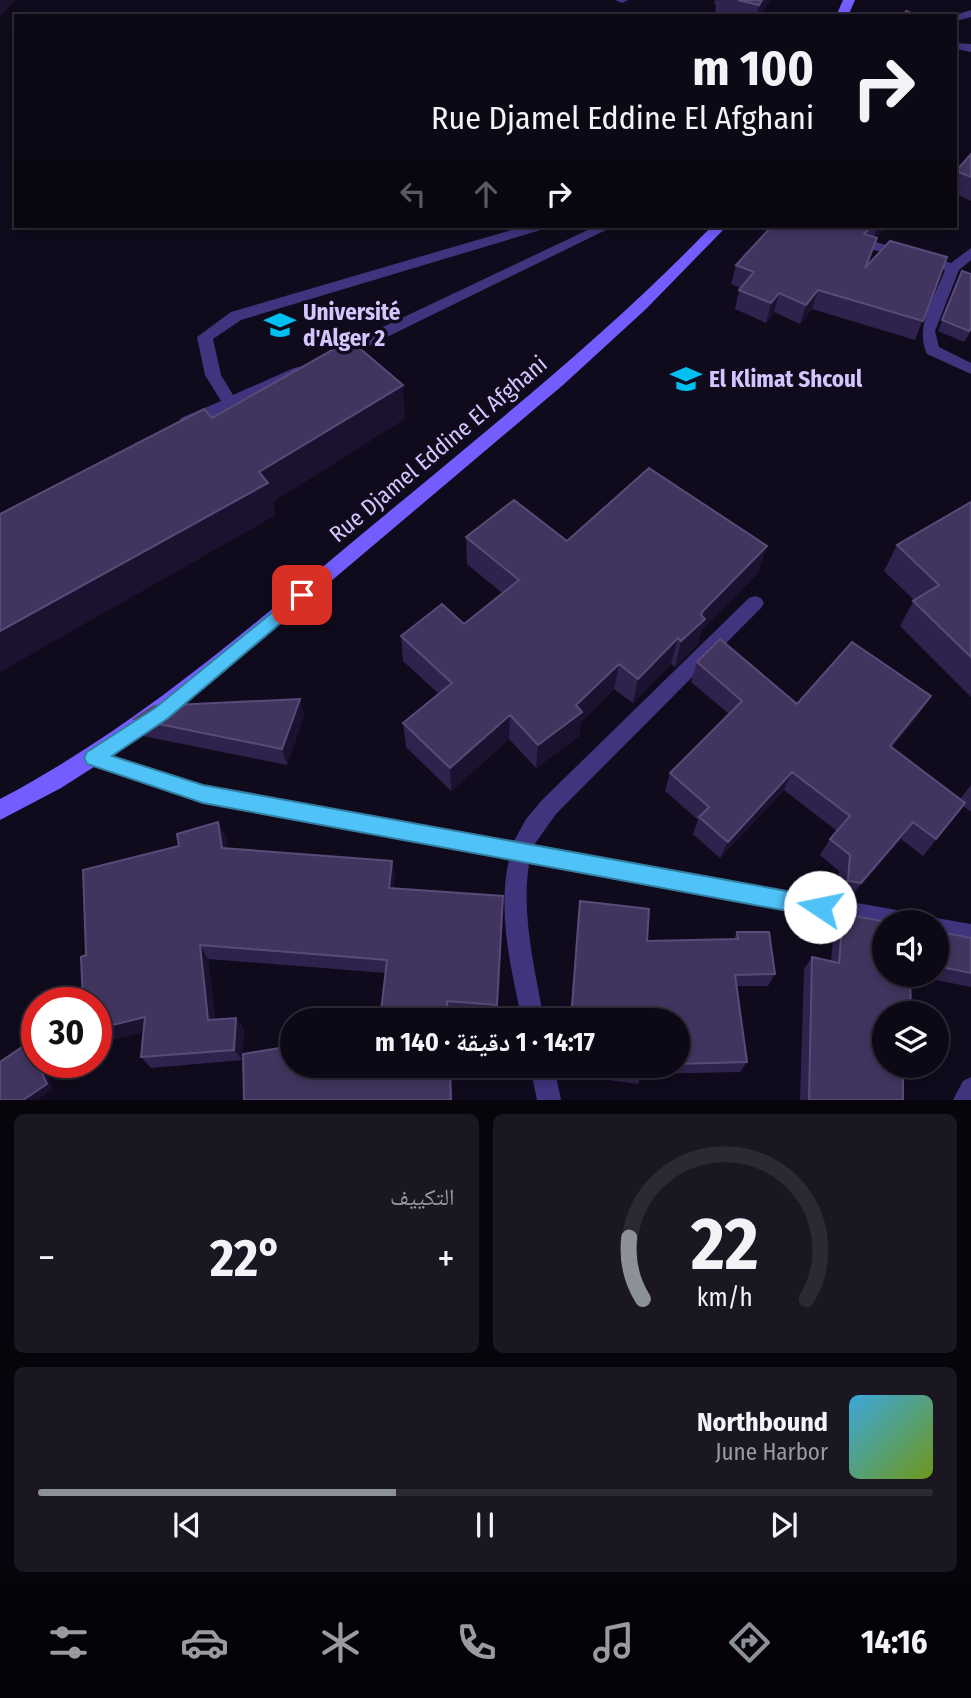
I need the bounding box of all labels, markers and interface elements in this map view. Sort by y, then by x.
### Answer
text: 100 m [692,39,814,98]
icon: right [838,42,929,133]
text: Rue Djamel Eddine El Afghani [431,99,814,137]
icon: left [394,175,432,213]
icon: ahead [467,175,505,213]
icon: right [540,175,578,213]
place label: Université d'Alger 2 [303,298,401,352]
school or university icon: Université d'Alger 2 [263,308,297,342]
street label: Rue Djamel Eddine El Afghani [324,350,552,548]
school or university icon: El Klimat Shcoul [669,362,703,396]
place label: El Klimat Shcoul [709,365,863,393]
pin [272,565,332,625]
icon: arrive [283,576,321,614]
position arrow [783,870,857,944]
map controls [872,910,949,1078]
button: sound [872,910,949,987]
speed limit sign: 30 [21,987,112,1078]
button: layers [872,1001,949,1078]
text: 14:17 · 1 دقيقة · 140 m [375,1027,595,1058]
text: التكييف [390,1183,455,1211]
text: 22 [690,1202,758,1289]
text: 22° [210,1227,282,1290]
text: − [38,1235,55,1281]
text: + [437,1235,455,1281]
text: km/h [697,1283,753,1313]
text: Northbound [697,1407,828,1438]
text: June Harbor [715,1438,828,1466]
icon: previous [168,1506,206,1544]
icon: pause [466,1506,504,1544]
icon: next [765,1506,803,1544]
icon: filters [44,1618,93,1667]
icon: car [180,1618,229,1667]
icon: climate [316,1618,365,1667]
icon: phone [452,1618,501,1667]
icon: music [589,1618,638,1667]
icon: directions [725,1618,774,1667]
text: 14:16 [861,1623,927,1661]

